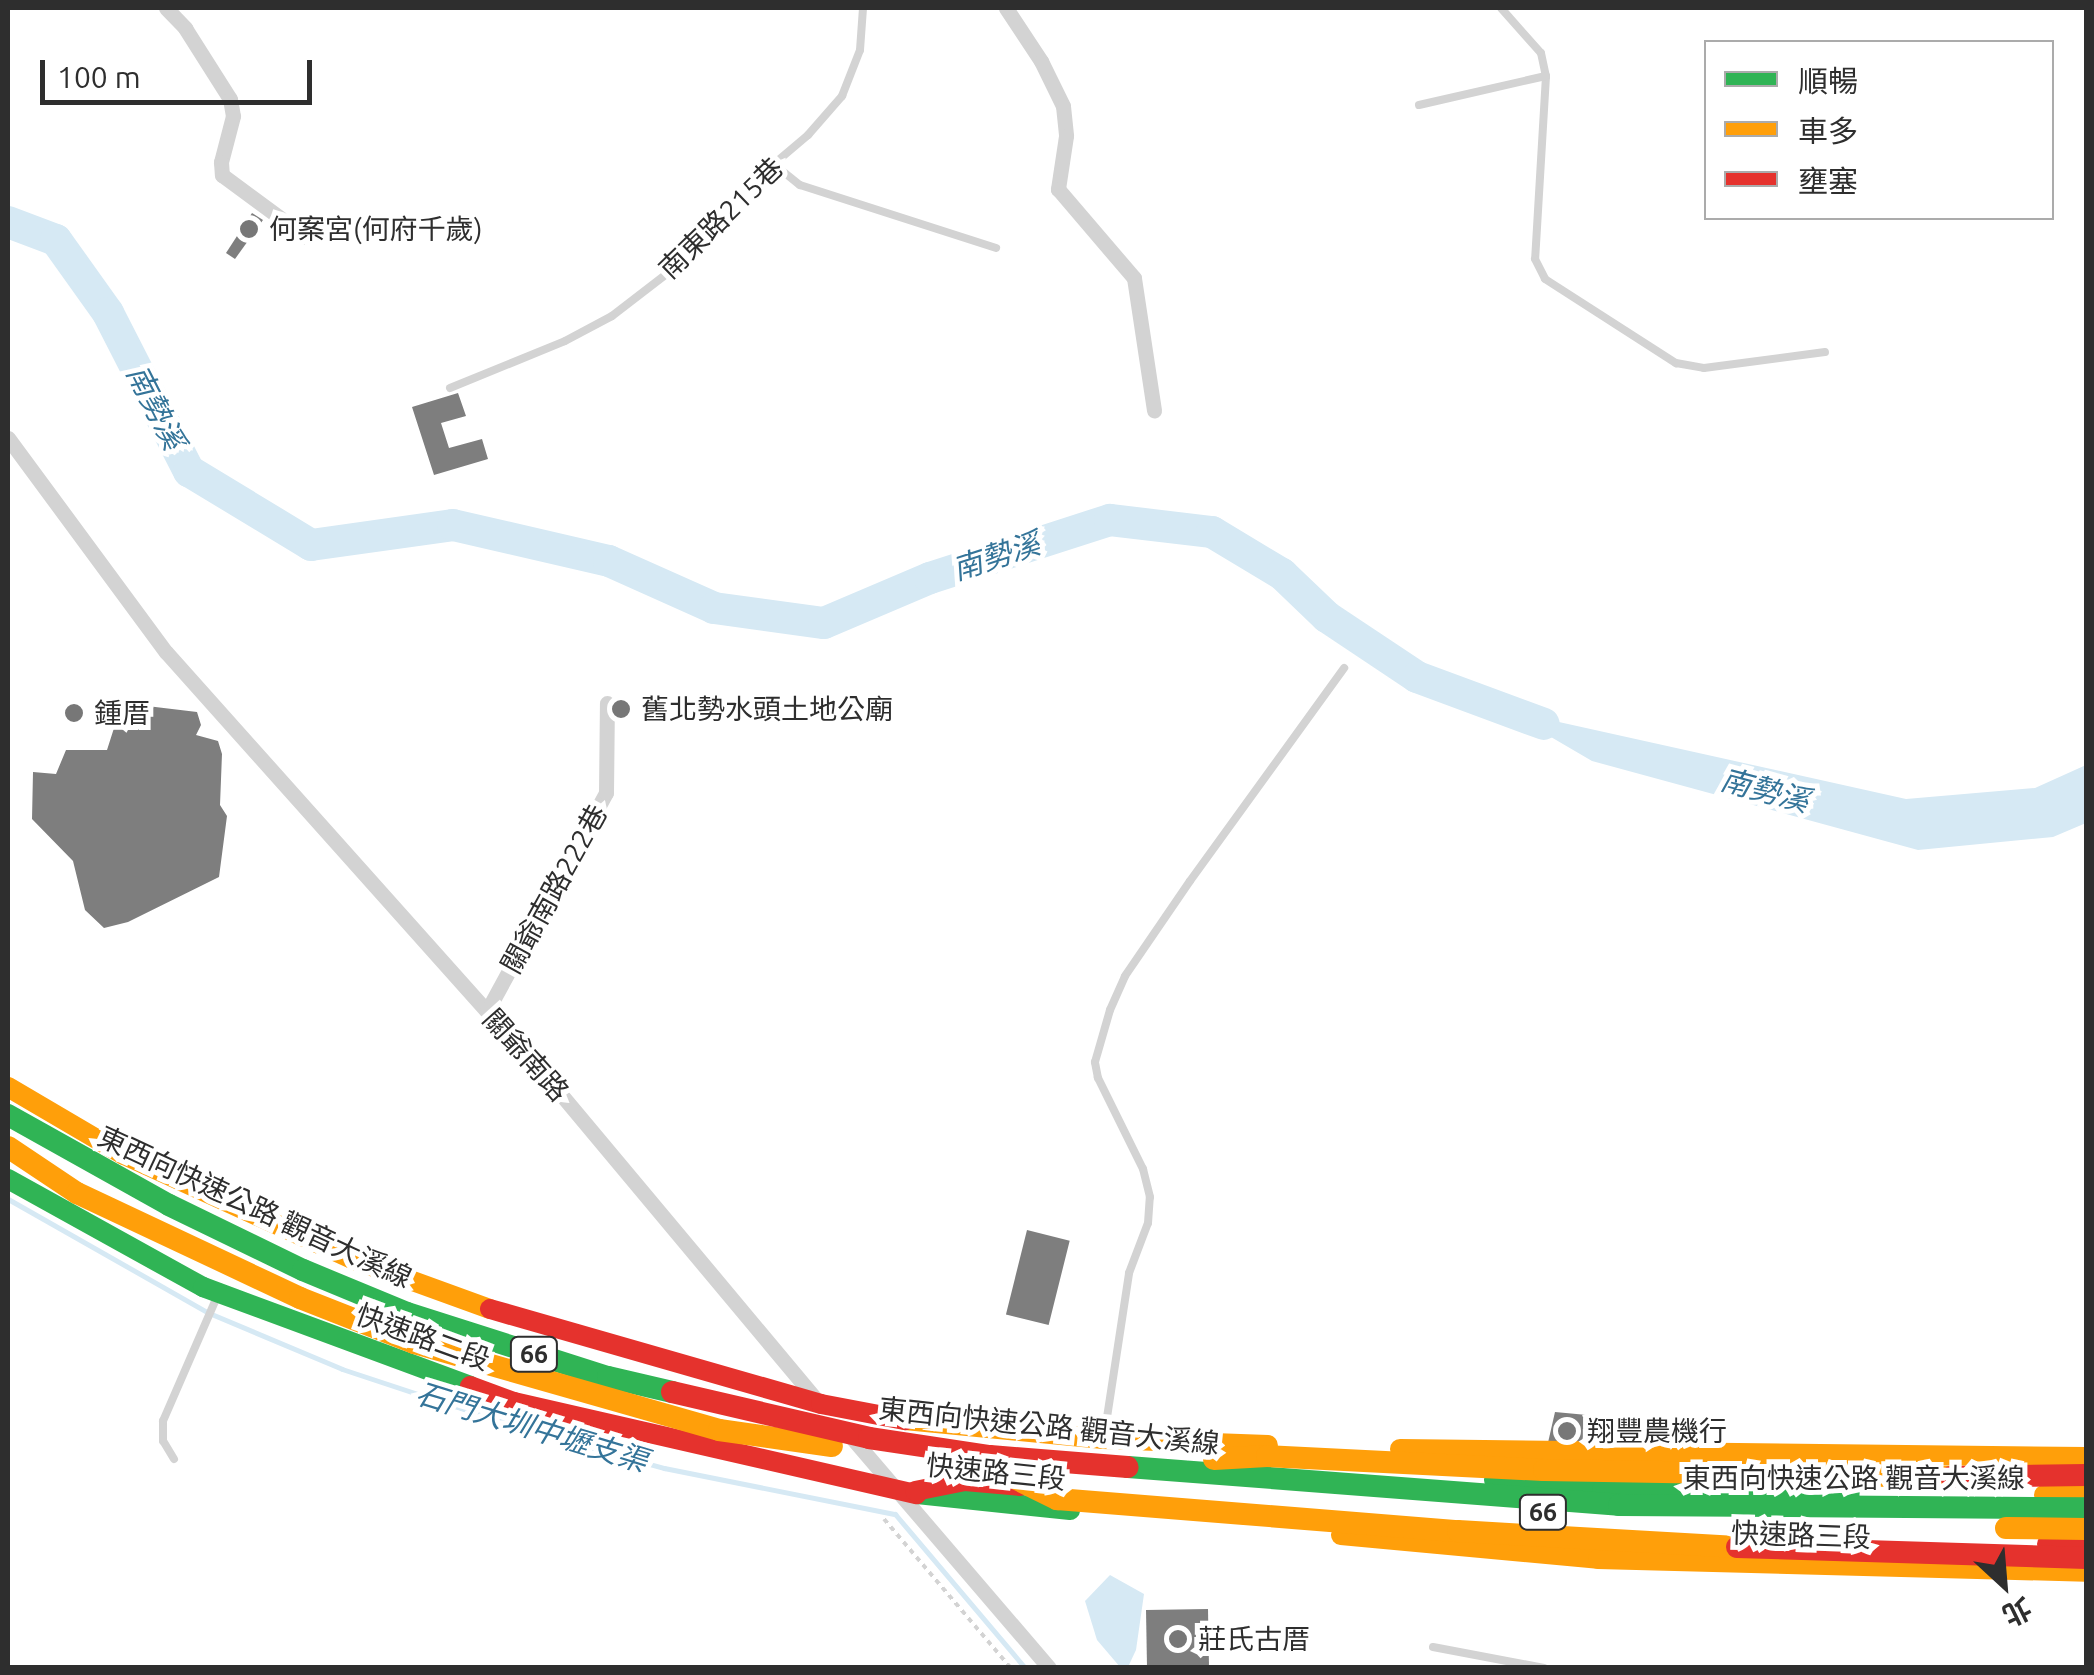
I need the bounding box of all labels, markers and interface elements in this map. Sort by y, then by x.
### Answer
scale bar [45,40,318,102]
legend [1704,40,2054,220]
text: 100 m [57,60,141,94]
text: 順暢 [1798,64,1858,98]
text: 車多 [1798,114,1858,148]
street label: 南東路215巷 [652,151,790,285]
text: 壅塞 [1798,164,1858,198]
place label: 何案宮(何府千歲) [269,212,483,246]
marker: 何案宮(何府千歲) [238,218,260,240]
water label: 南勢溪 [120,359,192,455]
water label: 南勢溪 [948,525,1044,587]
place label: 舊北勢水頭土地公廟 [641,692,893,726]
place label: 鍾厝 [94,696,150,730]
marker: 舊北勢水頭土地公廟 [610,698,632,720]
marker: 鍾厝 [63,702,85,724]
water label: 南勢溪 [1717,761,1813,819]
street label: 關爺南路222巷 [494,799,614,979]
street label: 關爺南路 [476,1002,576,1108]
street label: 東西向快速公路 觀音大溪線 [93,1119,417,1295]
street label: 快速路二段 [351,1297,495,1377]
road number: 66 [509,1334,559,1374]
water label: 石門大圳中壢支渠 [412,1375,652,1479]
street label: 東西向快速公路 觀音大溪線 [877,1391,1221,1461]
place label: 翔豐農機行 [1587,1414,1727,1448]
marker: 翔豐農機行 [1556,1420,1578,1442]
street label: 快速路三段 [925,1448,1067,1496]
street label: 東西向快速公路 觀音大溪線 [1683,1461,2025,1495]
road number: 66 [1518,1492,1568,1532]
street label: 快速路三段 [1730,1516,1872,1554]
north arrow [1954,1535,2054,1635]
text: 北 [1998,1592,2037,1632]
place label: 莊氏古厝 [1198,1622,1310,1656]
marker: 莊氏古厝 [1167,1628,1189,1650]

